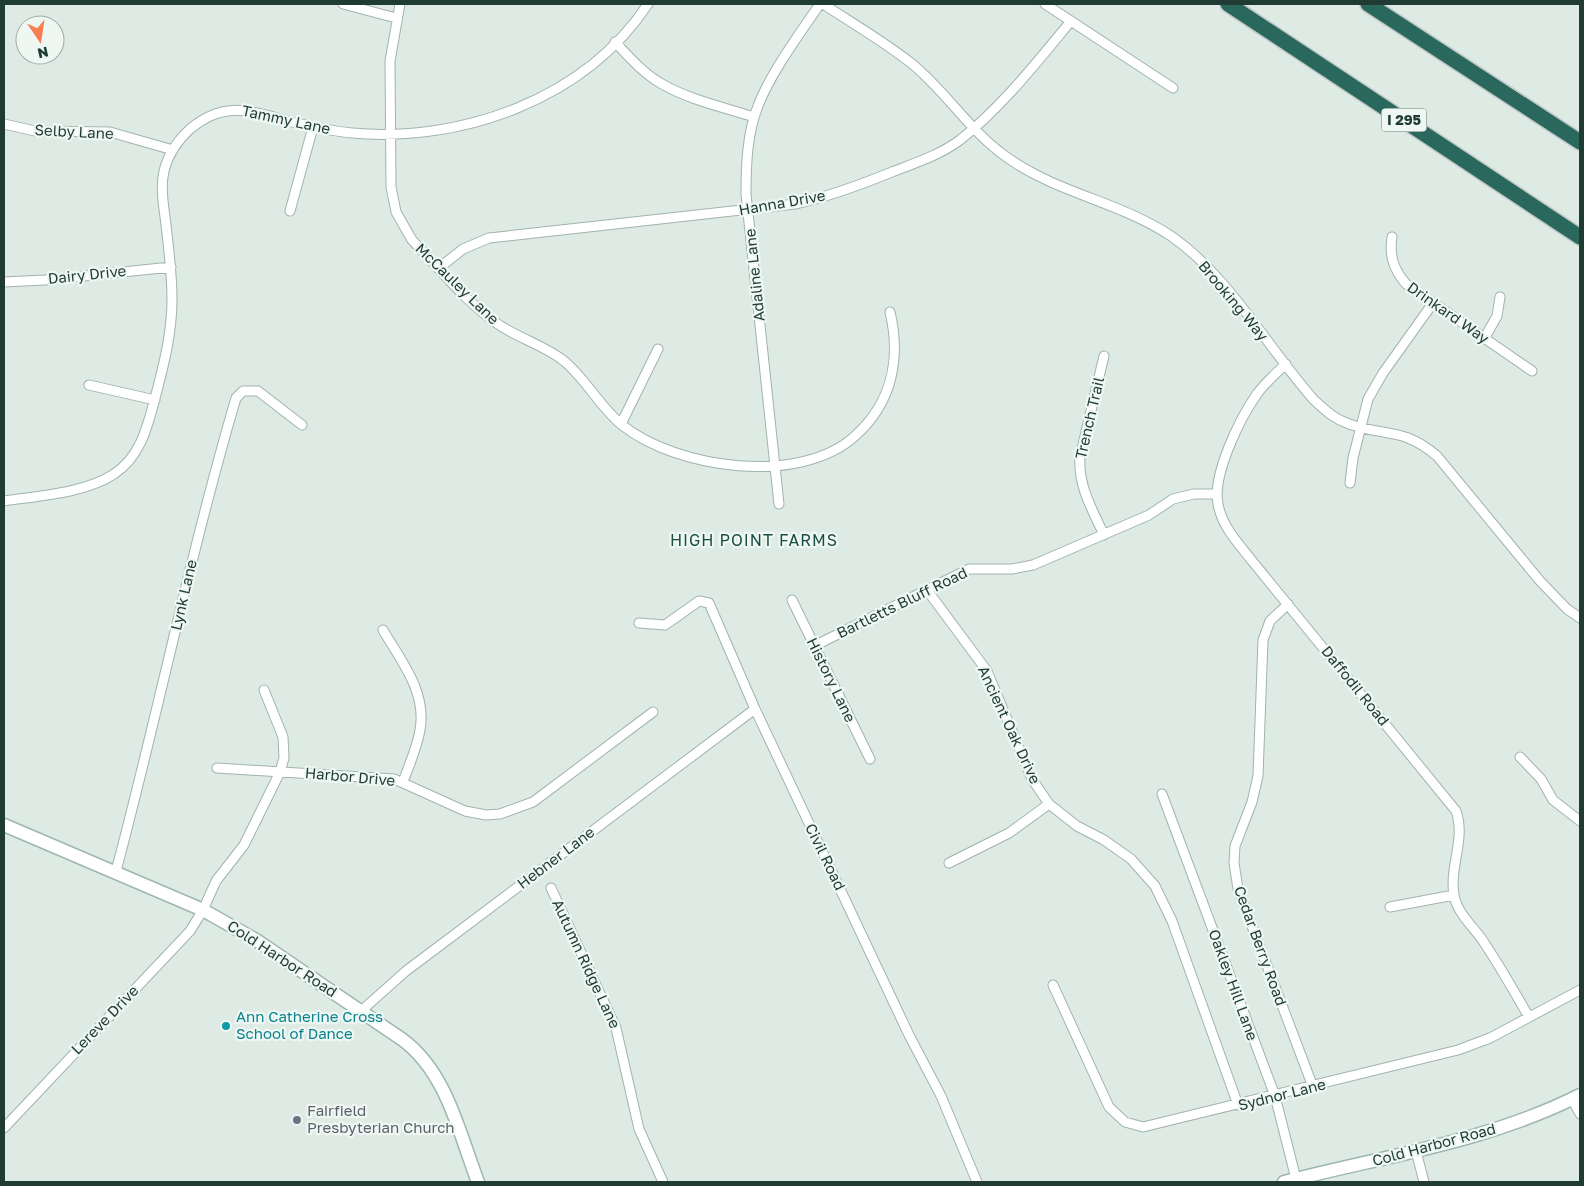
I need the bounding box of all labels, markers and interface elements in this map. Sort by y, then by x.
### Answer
north arrow [15,15,65,65]
text: N [36,44,50,63]
street label: Tammy Lane [240,101,332,137]
road number: I 295 [1382,108,1426,132]
street label: Selby Lane [34,120,114,142]
street label: Hanna Drive [737,185,827,218]
street label: Adaline Lane [740,228,768,322]
street label: McCauley Lane [412,239,503,328]
street label: Brooking Way [1195,257,1273,344]
street label: Dairy Drive [47,261,127,287]
street label: Drinkard Way [1404,277,1493,347]
street label: Trench Trail [1071,375,1107,461]
district label: HIGH POINT FARMS [670,530,838,550]
street label: Lynk Lane [166,557,200,632]
street label: Bartletts Bluff Road [833,563,970,642]
street label: History Lane [804,634,860,725]
street label: Daffodil Road [1318,642,1393,729]
street label: Ancient Oak Drive [975,663,1045,787]
street label: Harbor Drive [304,763,396,789]
street label: Civil Road [802,820,850,893]
street label: Hebner Lane [513,822,598,892]
street label: Cedar Berry Road [1231,883,1291,1008]
street label: Autumn Ridge Lane [549,896,625,1031]
street label: Cold Harbor Road [224,916,341,1000]
street label: Oakley Hill Lane [1205,927,1263,1043]
street label: Lereve Drive [67,981,142,1058]
place label: Ann Catherine Cross School of Dance [236,1007,383,1042]
marker: Ann Catherine Cross School of Dance [220,1020,232,1032]
street label: Sydnor Lane [1236,1074,1328,1114]
place label: Fairfield Presbyterian Church [307,1101,455,1136]
marker: Fairfield Presbyterian Church [291,1114,303,1126]
street label: Cold Harbor Road [1370,1119,1497,1169]

